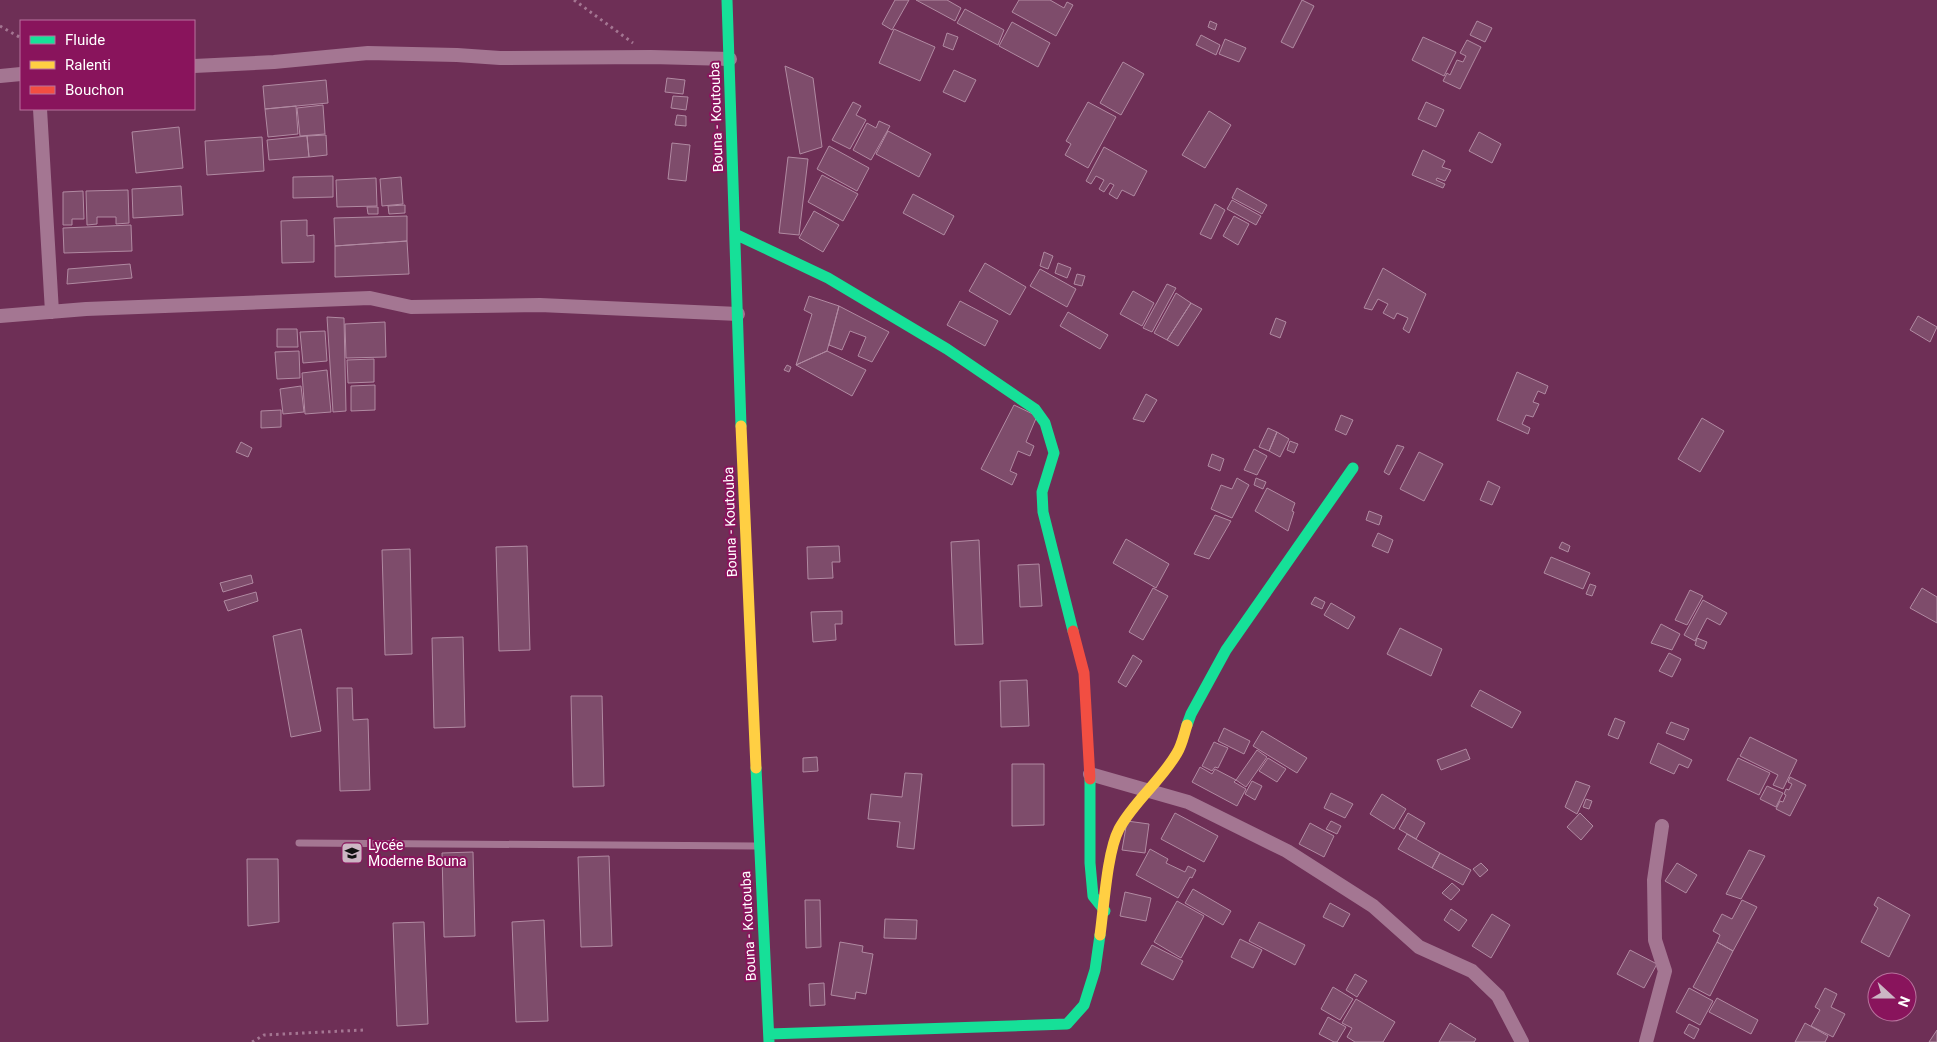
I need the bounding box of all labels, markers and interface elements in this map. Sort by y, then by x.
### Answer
legend [20,20,195,110]
text: Fluide [65,31,105,49]
text: Ralenti [65,56,111,74]
street label: Bouna - Koutouba [706,61,726,173]
text: Bouchon [65,81,124,99]
street label: Bouna - Koutouba [720,466,740,578]
place label: Lycée Moderne Bouna [368,837,467,869]
school or university icon: Lycée Moderne Bouna [340,841,364,865]
street label: Bouna - Koutouba [737,870,759,982]
north arrow [1867,972,1917,1022]
text: N [1895,994,1913,1009]

